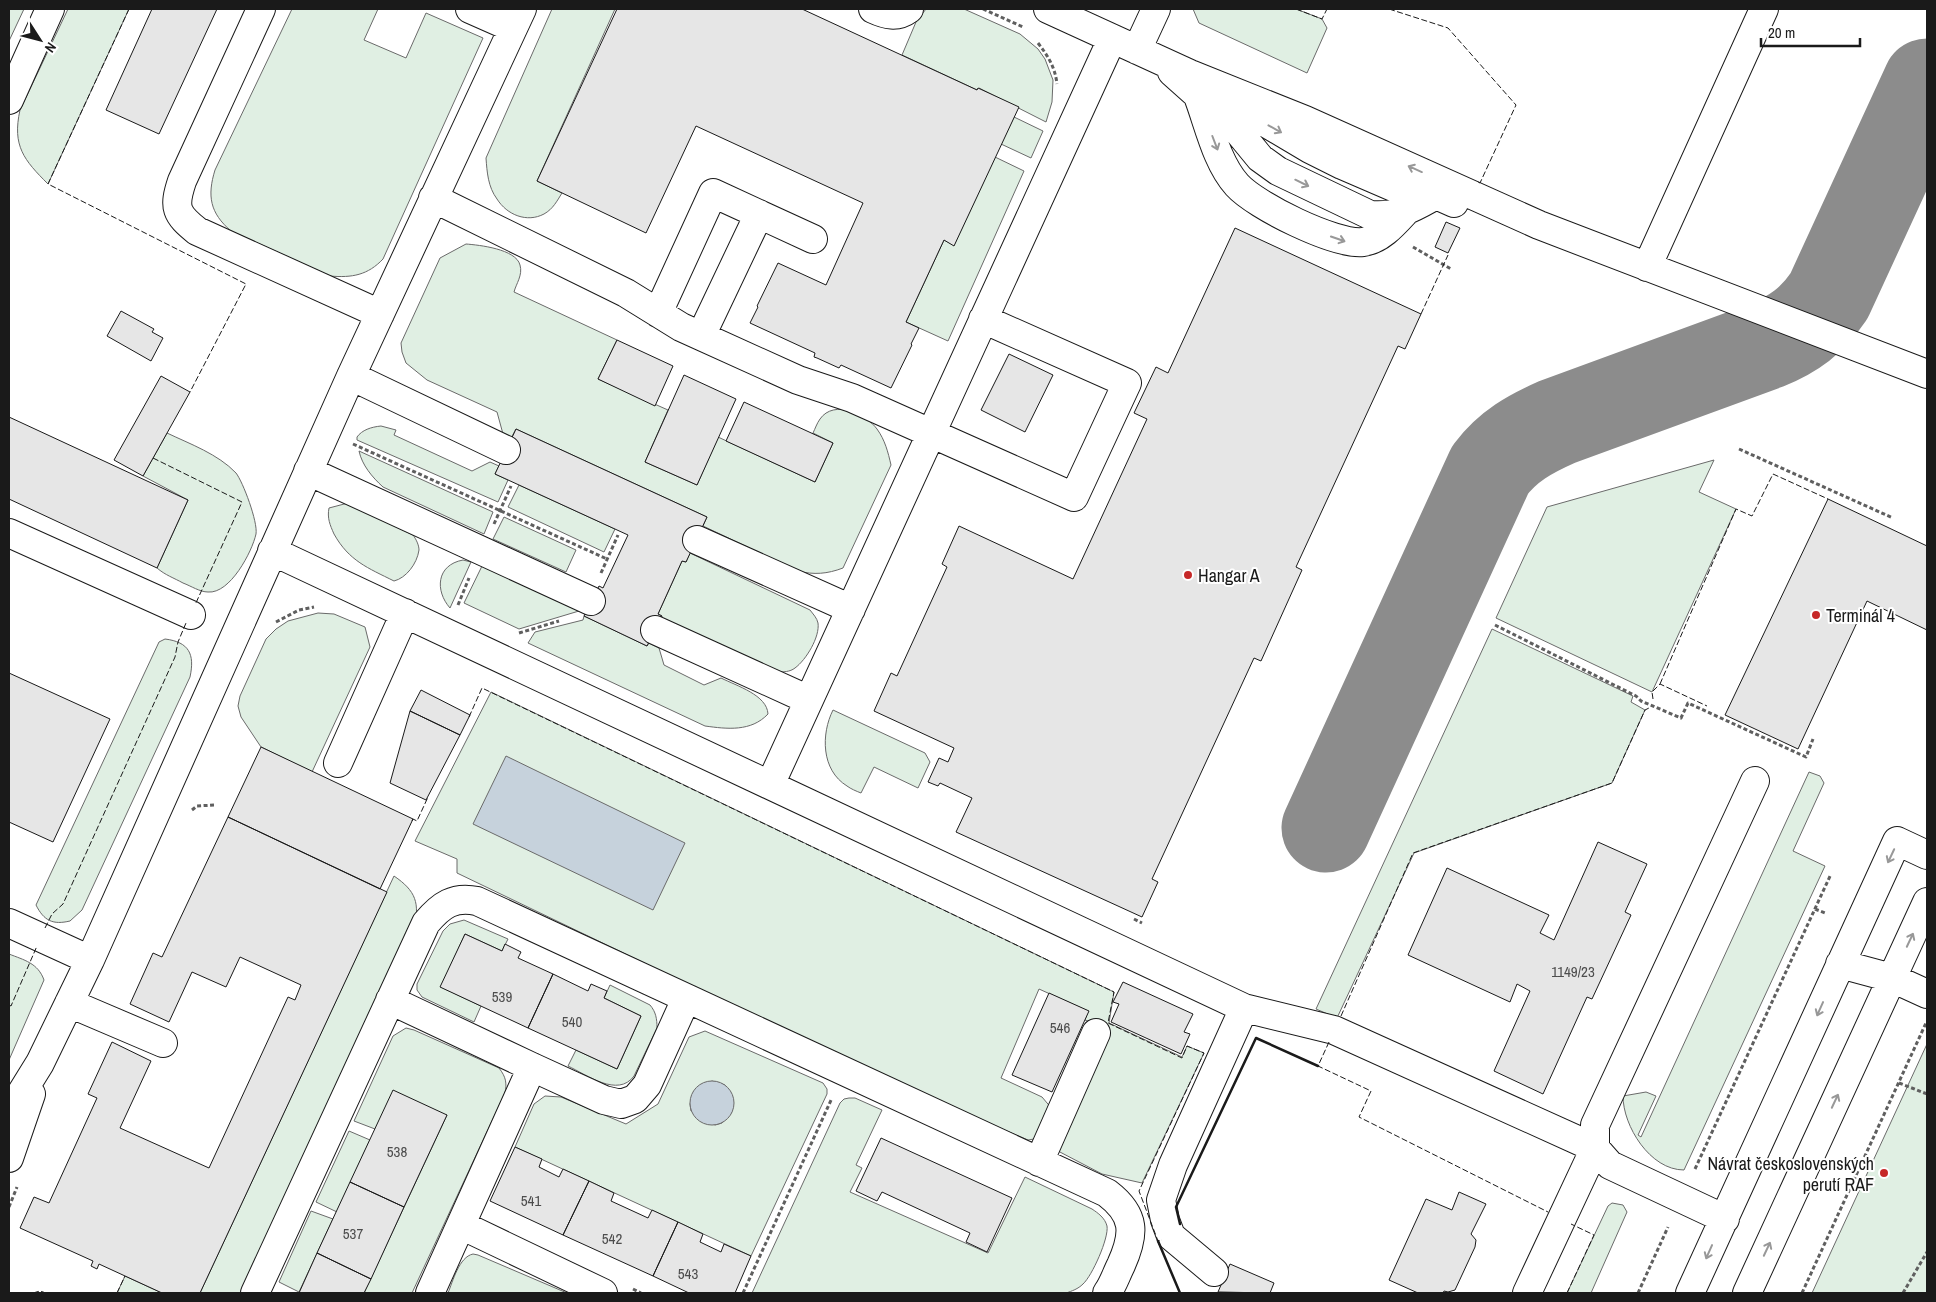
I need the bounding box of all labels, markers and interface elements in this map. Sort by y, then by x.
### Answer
north arrow [15,15,65,65]
scale bar [1761,15,1860,47]
text: 20 m [1768,22,1795,43]
text: N [41,39,60,56]
one-way arrow [1268,124,1283,134]
one-way arrow [1211,135,1220,151]
one-way arrow [1408,164,1423,174]
one-way arrow [1294,179,1309,188]
one-way arrow [1329,235,1345,244]
place label: Hangar A [1198,563,1260,588]
marker: Hangar A [1182,569,1194,581]
place label: Terminál 4 [1826,603,1895,628]
marker: Terminál 4 [1810,609,1822,621]
one-way arrow [1885,848,1895,863]
one-way arrow [1905,933,1915,948]
house number: 1149/23 [1551,961,1595,982]
house number: 539 [492,986,512,1007]
one-way arrow [1815,1001,1824,1016]
house number: 540 [562,1011,582,1032]
house number: 546 [1050,1017,1070,1038]
one-way arrow [1831,1094,1840,1109]
house number: 538 [387,1141,407,1162]
place label: Návrat československých perutí RAF [1707,1151,1874,1197]
marker: Návrat československých perutí RAF [1878,1167,1890,1179]
house number: 541 [521,1190,541,1211]
house number: 537 [343,1223,363,1244]
house number: 542 [602,1228,622,1249]
one-way arrow [1763,1242,1772,1257]
one-way arrow [1704,1244,1714,1259]
house number: 543 [678,1263,698,1284]

